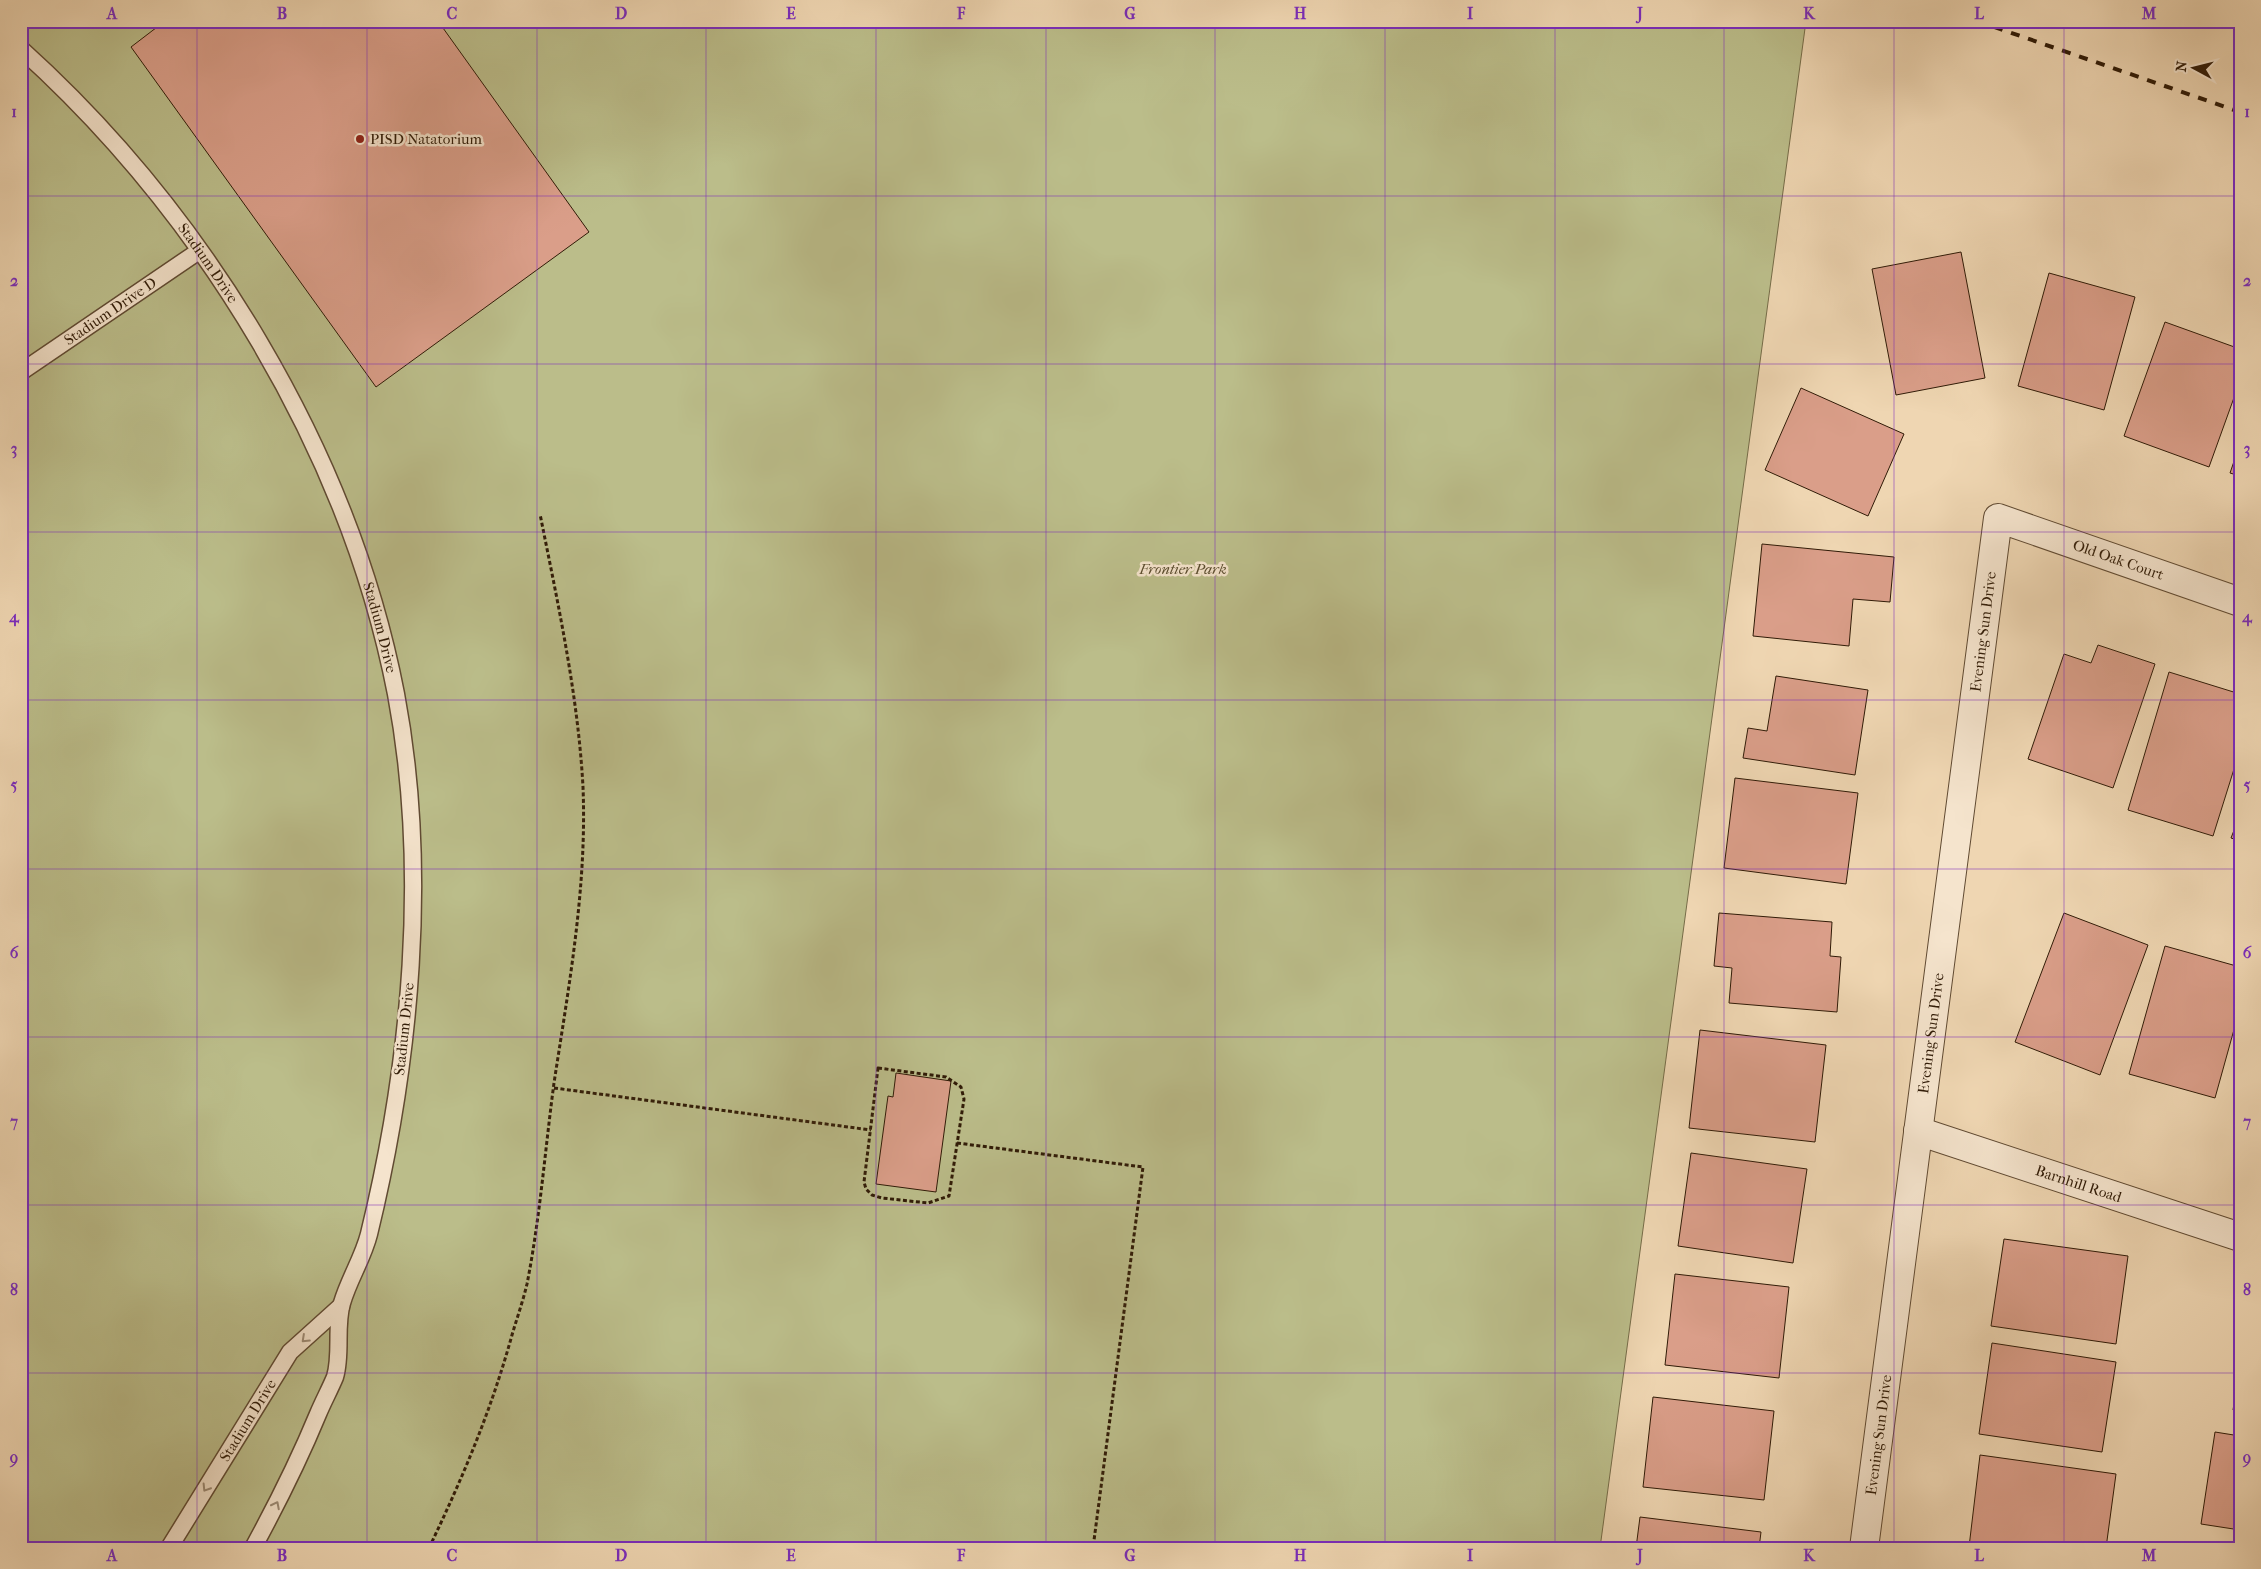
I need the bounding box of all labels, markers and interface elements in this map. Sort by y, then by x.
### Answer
text: A [106,4,118,23]
text: B [277,4,287,23]
text: C [447,4,458,23]
text: D [615,4,627,23]
text: E [786,4,796,23]
text: F [956,4,966,23]
text: G [1124,4,1136,23]
text: H [1294,4,1307,23]
text: I [1467,4,1474,23]
text: J [1635,4,1643,24]
text: K [1803,4,1816,23]
text: L [1974,4,1984,23]
text: M [2141,4,2157,23]
north arrow [2168,42,2218,92]
text: N [2173,60,2191,73]
text: 1 [11,102,17,121]
text: 1 [2244,102,2250,121]
place label: PISD Natatorium [370,130,483,148]
marker: PISD Natatorium [354,133,366,145]
street label: Stadium Drive [174,220,242,307]
text: 2 [10,271,18,290]
text: 2 [2243,271,2251,290]
street label: Stadium Drive D [61,273,160,349]
text: 3 [11,439,17,459]
text: 3 [2244,439,2250,459]
street label: Old Oak Court [2070,536,2167,584]
park label: Frontier Park [1138,560,1227,578]
street label: Evening Sun Drive [1966,570,2000,693]
street label: Stadium Drive [359,580,401,675]
text: 4 [8,607,20,627]
text: 4 [2241,607,2253,627]
text: 5 [11,775,18,794]
text: 5 [2244,775,2251,794]
text: 6 [10,943,19,962]
text: 6 [2243,943,2252,962]
street label: Evening Sun Drive [1914,971,1948,1095]
street label: Stadium Drive [390,981,418,1076]
text: 7 [9,1112,18,1131]
text: 7 [2242,1112,2251,1131]
street label: Barnhill Road [2033,1161,2125,1207]
text: 8 [10,1280,18,1299]
text: 8 [2243,1280,2251,1299]
one-way arrow [301,1333,310,1342]
street label: Evening Sun Drive [1862,1373,1896,1496]
street label: Stadium Drive [216,1375,280,1465]
text: 9 [9,1448,18,1468]
text: 9 [2242,1448,2251,1468]
one-way arrow [203,1483,212,1492]
one-way arrow [270,1501,280,1510]
text: A [106,1546,118,1565]
text: B [277,1546,287,1565]
text: C [447,1546,458,1565]
text: D [615,1546,627,1565]
text: E [786,1546,796,1565]
text: F [956,1546,966,1565]
text: G [1124,1546,1136,1565]
text: H [1294,1546,1307,1565]
text: I [1467,1546,1474,1565]
text: J [1635,1546,1643,1566]
text: K [1803,1546,1816,1565]
text: L [1974,1546,1984,1565]
text: M [2141,1546,2157,1565]

